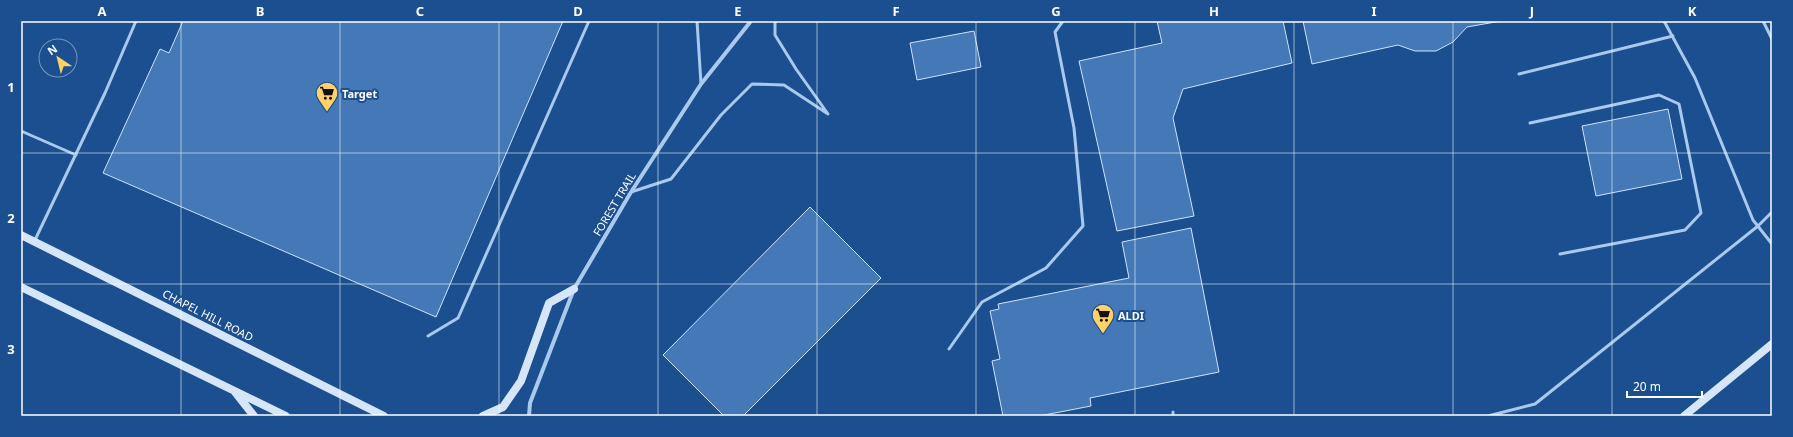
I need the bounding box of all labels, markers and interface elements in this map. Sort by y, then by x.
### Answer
text: A [98,2,107,20]
text: B [256,2,264,20]
text: C [416,2,424,20]
text: D [573,2,583,20]
text: E [734,2,742,20]
text: F [892,2,900,20]
text: G [1051,2,1061,20]
text: H [1209,2,1219,20]
text: I [1371,2,1377,20]
text: J [1529,2,1534,20]
text: K [1688,2,1697,20]
north arrow [38,38,78,78]
text: N [44,41,60,58]
text: 1 [7,78,15,96]
supermarket icon: Target [314,80,340,113]
place label: Target [342,86,377,101]
street label: FOREST TRAIL [589,169,639,239]
text: 2 [7,209,15,227]
street label: CHAPEL HILL ROAD [160,286,256,344]
supermarket icon: ALDI [1090,302,1116,335]
place label: ALDI [1118,308,1144,323]
text: 3 [7,340,15,358]
scale bar [1627,373,1702,399]
text: 20 m [1633,378,1661,395]

